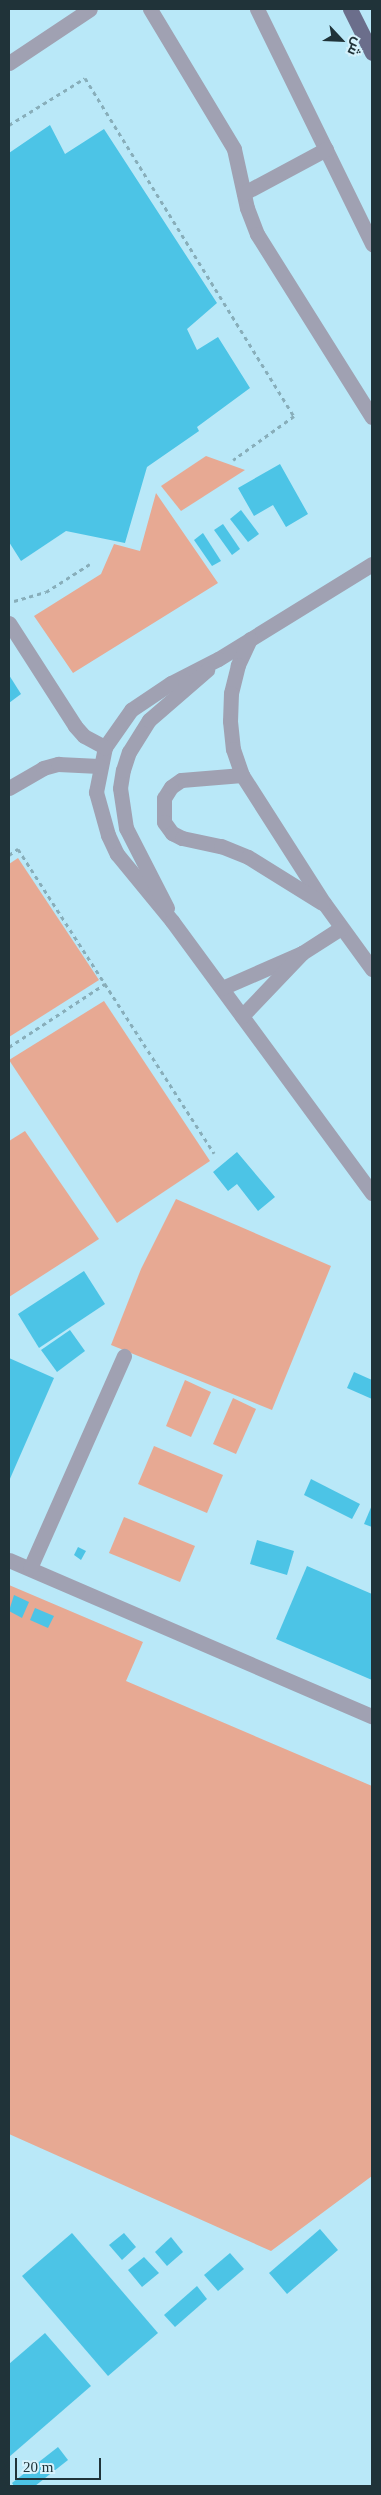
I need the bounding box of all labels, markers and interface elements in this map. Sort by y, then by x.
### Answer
north arrow [316,15,366,65]
text: ش [344,35,366,58]
scale bar [18,2448,104,2480]
text: 20 m [23,2459,53,2475]

